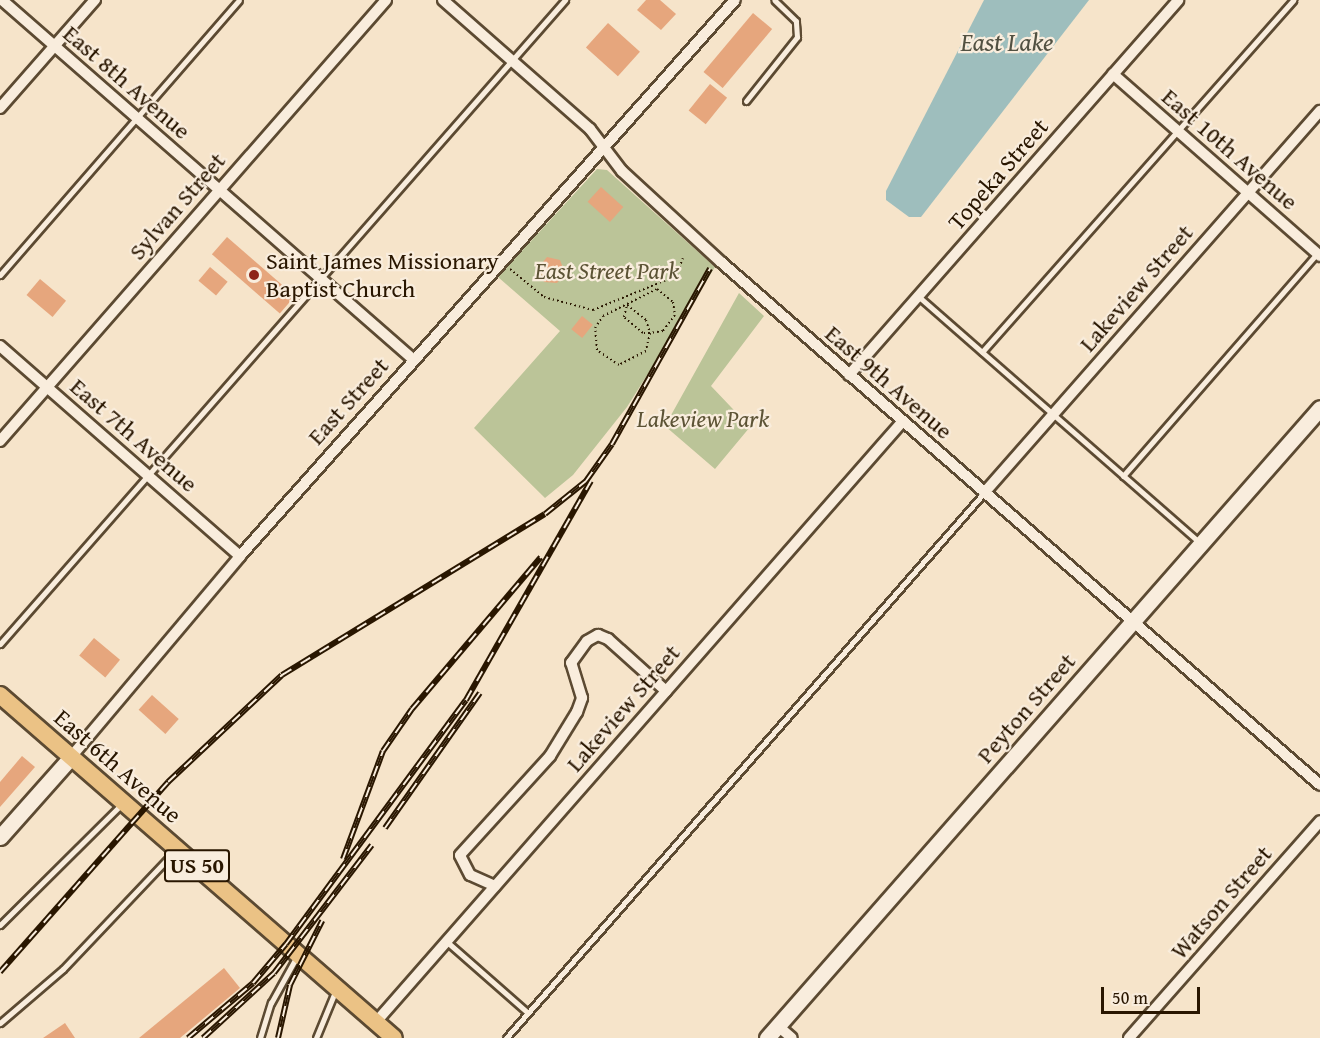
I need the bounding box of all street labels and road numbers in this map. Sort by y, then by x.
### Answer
street label: East 8th Avenue [57,19,197,145]
street label: East 10th Avenue [1156,82,1304,216]
street label: Topeka Street [942,112,1054,236]
street label: Sylvan Street [123,146,231,266]
street label: Lakeview Street [1073,219,1199,357]
street label: East 9th Avenue [819,319,959,445]
street label: East Street [301,351,395,451]
street label: East 7th Avenue [64,372,204,498]
street label: Lakeview Street [560,639,686,777]
street label: Peyton Street [970,647,1082,769]
street label: East 6th Avenue [48,703,188,829]
street label: Watson Street [1164,840,1278,964]
road number: US 50 [162,847,232,885]

